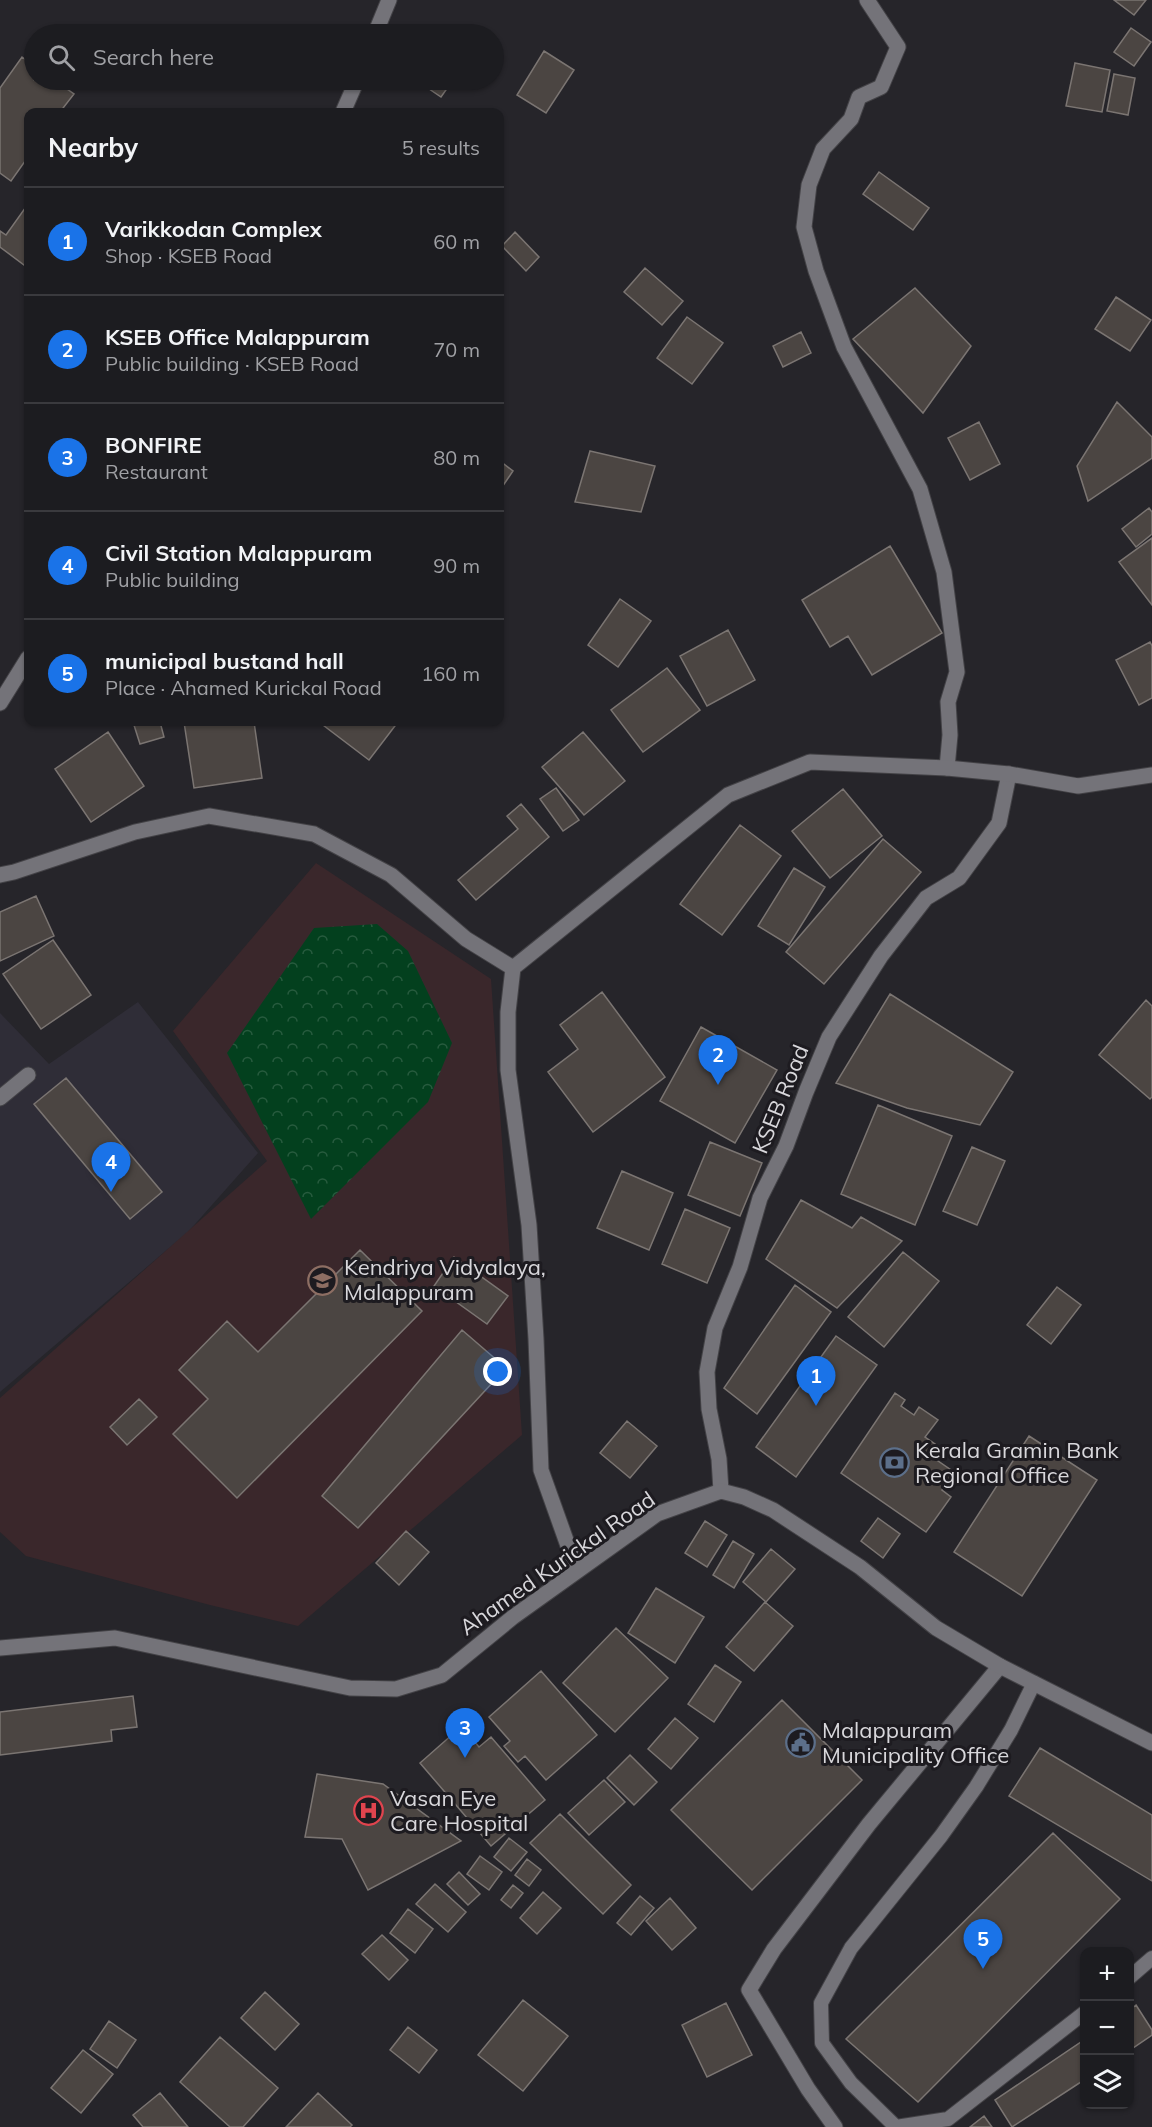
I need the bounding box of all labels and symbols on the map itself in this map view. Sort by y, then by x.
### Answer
pin: 2 [698,1036,738,1085]
street label: KSEB Road [746,1041,814,1157]
pin: 4 [92,1142,130,1192]
place label: Kendriya Vidyalaya, Malappuram [344,1253,546,1306]
school or university icon: Kendriya Vidyalaya, Malappuram [307,1264,339,1296]
pin: 1 [796,1356,836,1406]
your location [483,1357,512,1386]
place label: Kerala Gramin Bank Regional Office [915,1436,1119,1489]
bank icon: Kerala Gramin Bank Regional Office [878,1447,910,1479]
street label: Ahamed Kurickal Road [454,1485,660,1641]
pin: 3 [446,1708,484,1758]
place label: Malappuram Municipality Office [822,1716,1009,1769]
public building icon: Malappuram Municipality Office [785,1727,817,1759]
place label: Vasan Eye Care Hospital [390,1784,528,1837]
hospital icon: Vasan Eye Care Hospital [353,1795,385,1827]
pin: 5 [964,1920,1002,1969]

